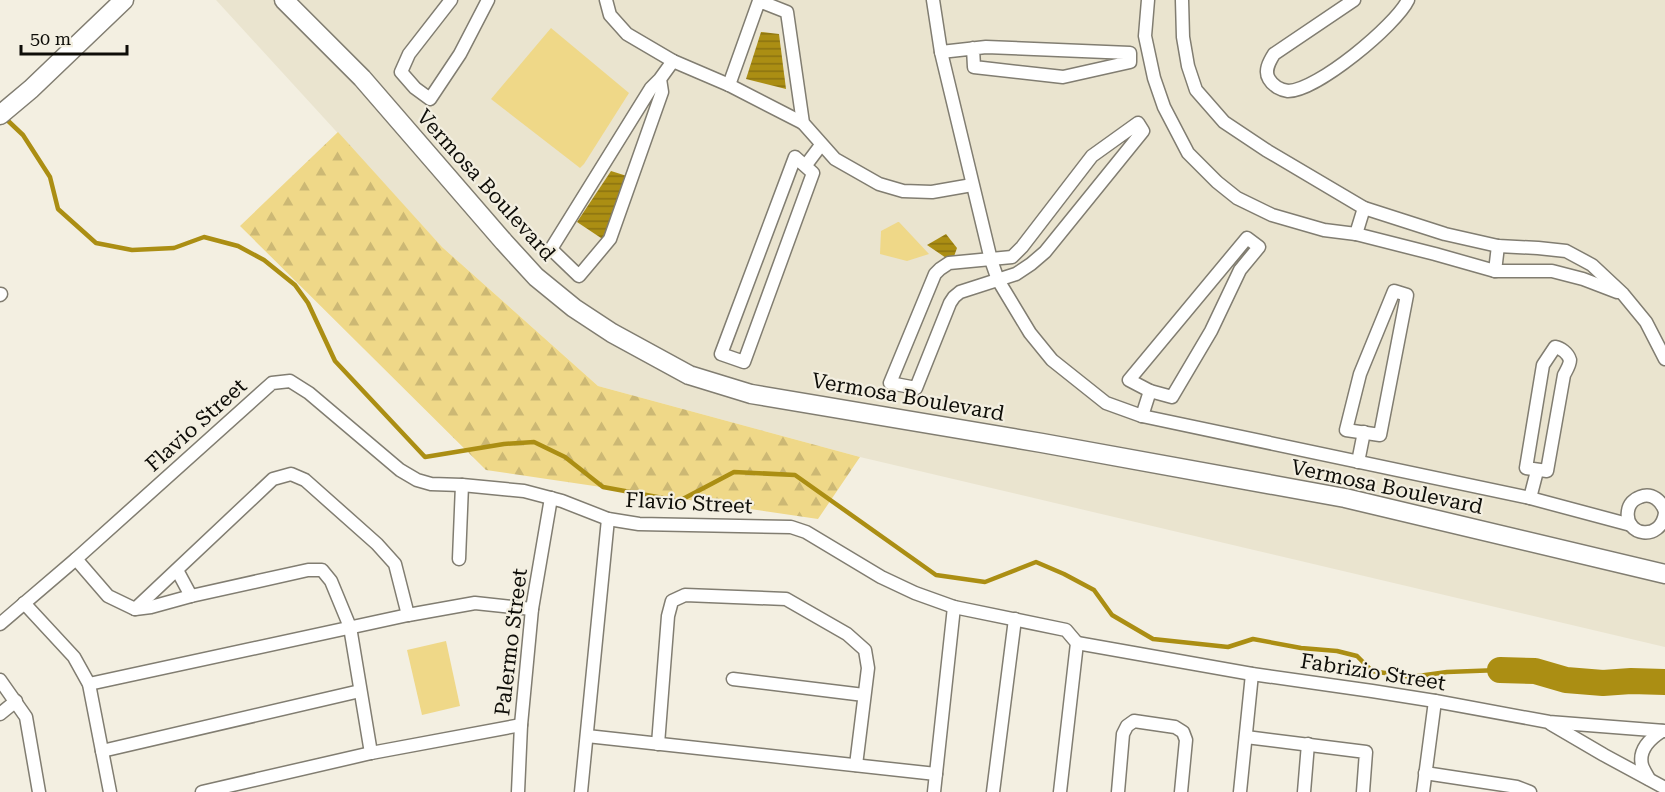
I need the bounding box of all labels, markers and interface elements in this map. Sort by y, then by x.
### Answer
scale bar [21,18,128,56]
text: 50 m [30,28,71,49]
street label: Vermosa Boulevard [412,104,561,266]
street label: Vermosa Boulevard [810,368,1007,426]
street label: Flavio Street [141,373,251,476]
street label: Vermosa Boulevard [1289,455,1486,519]
street label: Flavio Street [625,488,753,518]
street label: Palermo Street [490,567,532,717]
street label: Fabrizio Street [1299,649,1448,695]

